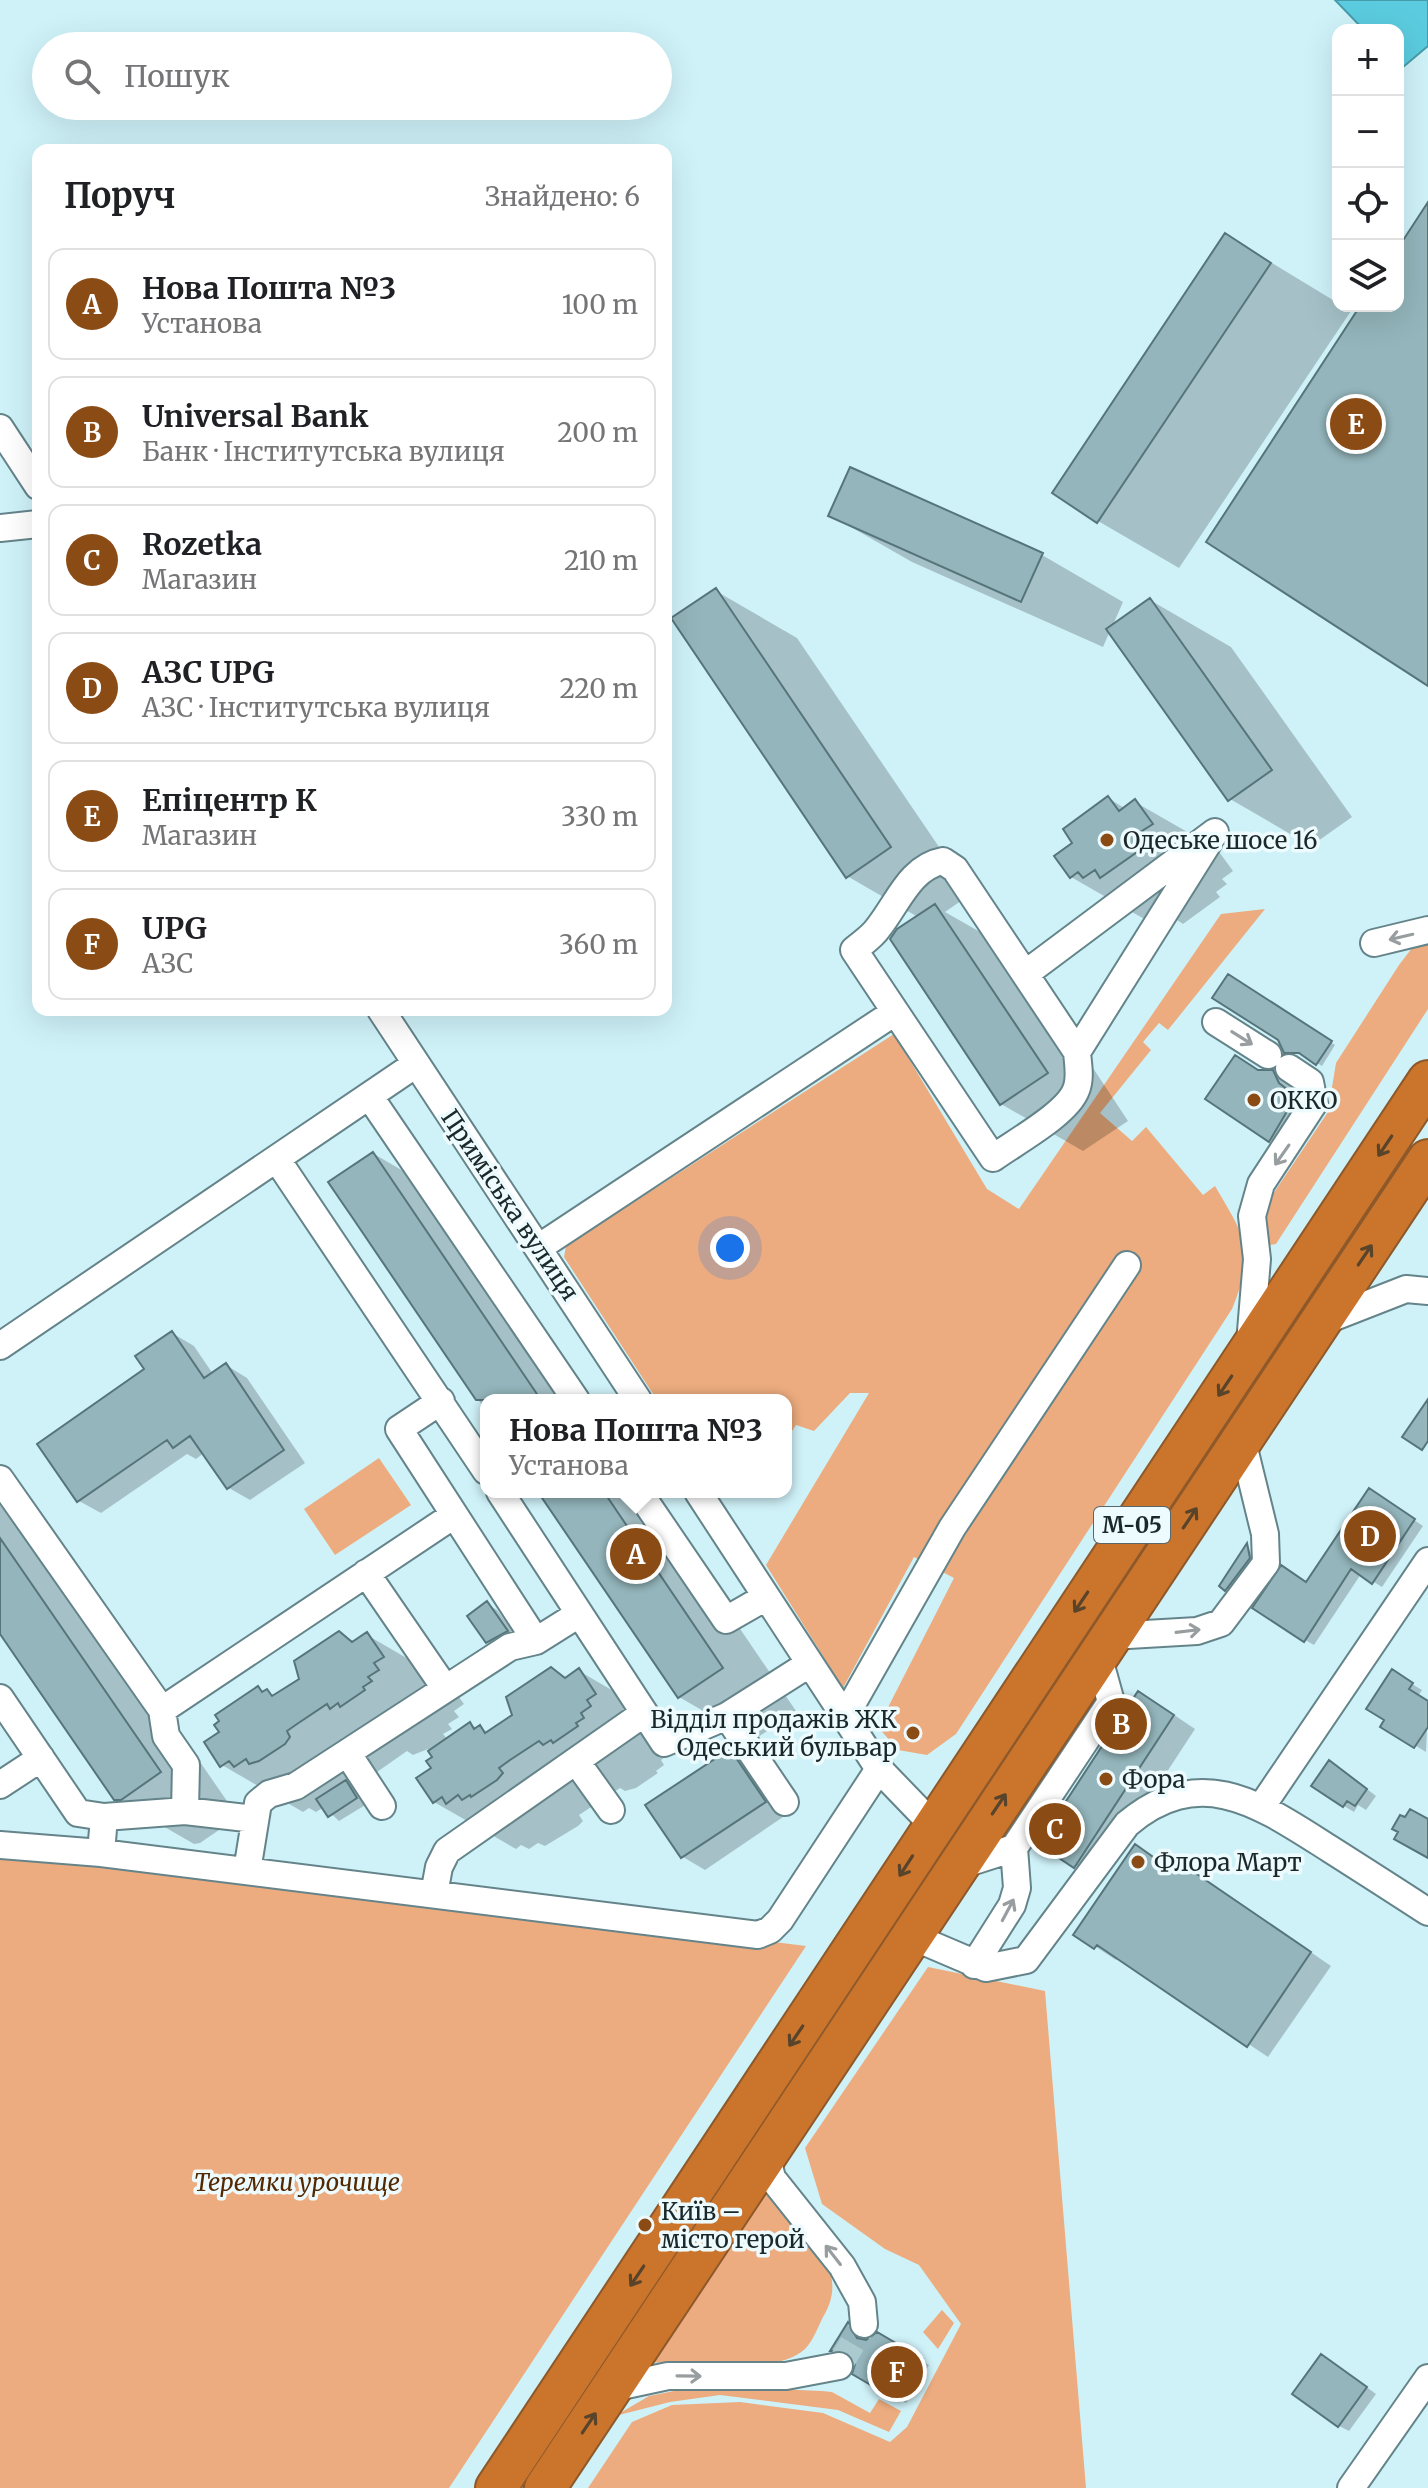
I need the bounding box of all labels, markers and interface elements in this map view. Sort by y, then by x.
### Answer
map controls [1332,24,1404,312]
button: + [1332,24,1404,96]
search box [32,32,672,120]
icon: search [60,54,104,98]
text: Пошук [124,57,230,95]
button: − [1332,96,1404,168]
button: locate [1332,168,1404,240]
text: Поруч [64,175,175,217]
text: Знайдено: 6 [485,180,640,213]
button: layers [1332,240,1404,312]
text: Нова Пошта №3 [142,269,396,307]
text: A [83,288,101,321]
text: 100 m [562,288,638,321]
text: Установа [142,307,262,340]
pin: E [1330,394,1382,454]
text: Universal Bank [142,397,368,435]
text: B [83,416,101,449]
text: 200 m [557,416,638,449]
text: Банк · Інститутська вулиця [142,435,505,468]
text: Rozetka [142,525,262,563]
text: C [83,544,101,577]
text: 210 m [564,544,638,577]
text: Магазин [142,563,257,596]
text: АЗС UPG [142,653,274,691]
text: D [82,672,102,705]
text: 220 m [559,672,638,705]
text: АЗС · Інститутська вулиця [142,691,490,724]
text: Епіцентр К [142,781,317,819]
text: E [84,800,100,833]
text: 330 m [561,800,638,833]
text: Магазин [142,819,257,852]
place label: Одеське шосе 16 [1123,825,1317,856]
marker: Одеське шосе 16 [1098,831,1116,849]
text: UPG [142,909,207,947]
text: F [84,928,100,961]
text: 360 m [559,928,638,961]
one-way arrow [1389,930,1414,945]
text: АЗС [142,947,193,980]
one-way arrow [1231,1030,1253,1047]
place label: ОККО [1270,1085,1338,1116]
marker: ОККО [1245,1091,1263,1109]
street label: Приміська вулиця [434,1103,586,1307]
one-way arrow [1377,1135,1393,1157]
one-way arrow [1274,1143,1290,1165]
your location [710,1228,750,1268]
one-way arrow [1356,1244,1373,1266]
one-way arrow [1217,1374,1233,1397]
popup [480,1394,792,1498]
text: Нова Пошта №3 [509,1411,763,1449]
text: Установа [509,1449,629,1482]
pin: D [1344,1506,1396,1566]
road number: М-05 [1094,1507,1170,1543]
one-way arrow [1182,1507,1198,1530]
pin: A [610,1524,662,1584]
one-way arrow [1073,1591,1089,1613]
one-way arrow [1175,1623,1201,1638]
pin: B [1095,1694,1147,1754]
place label: Відділ продажів ЖК Одеський бульвар [650,1704,897,1763]
marker: Відділ продажів ЖК Одеський бульвар [904,1724,922,1742]
place label: Фора [1122,1764,1185,1795]
marker: Фора [1097,1770,1115,1788]
one-way arrow [991,1794,1007,1816]
pin: C [1029,1799,1081,1859]
place label: Флора Март [1154,1847,1302,1878]
marker: Флора Март [1129,1853,1147,1871]
one-way arrow [898,1854,914,1877]
one-way arrow [1000,1899,1016,1922]
one-way arrow [787,2024,803,2047]
park label: Теремки урочище [194,2167,400,2198]
place label: Київ – місто герой [661,2196,805,2255]
marker: Київ – місто герой [636,2216,654,2234]
one-way arrow [824,2245,841,2266]
one-way arrow [628,2264,644,2287]
pin: F [871,2342,923,2402]
one-way arrow [675,2369,702,2384]
one-way arrow [581,2412,597,2435]

